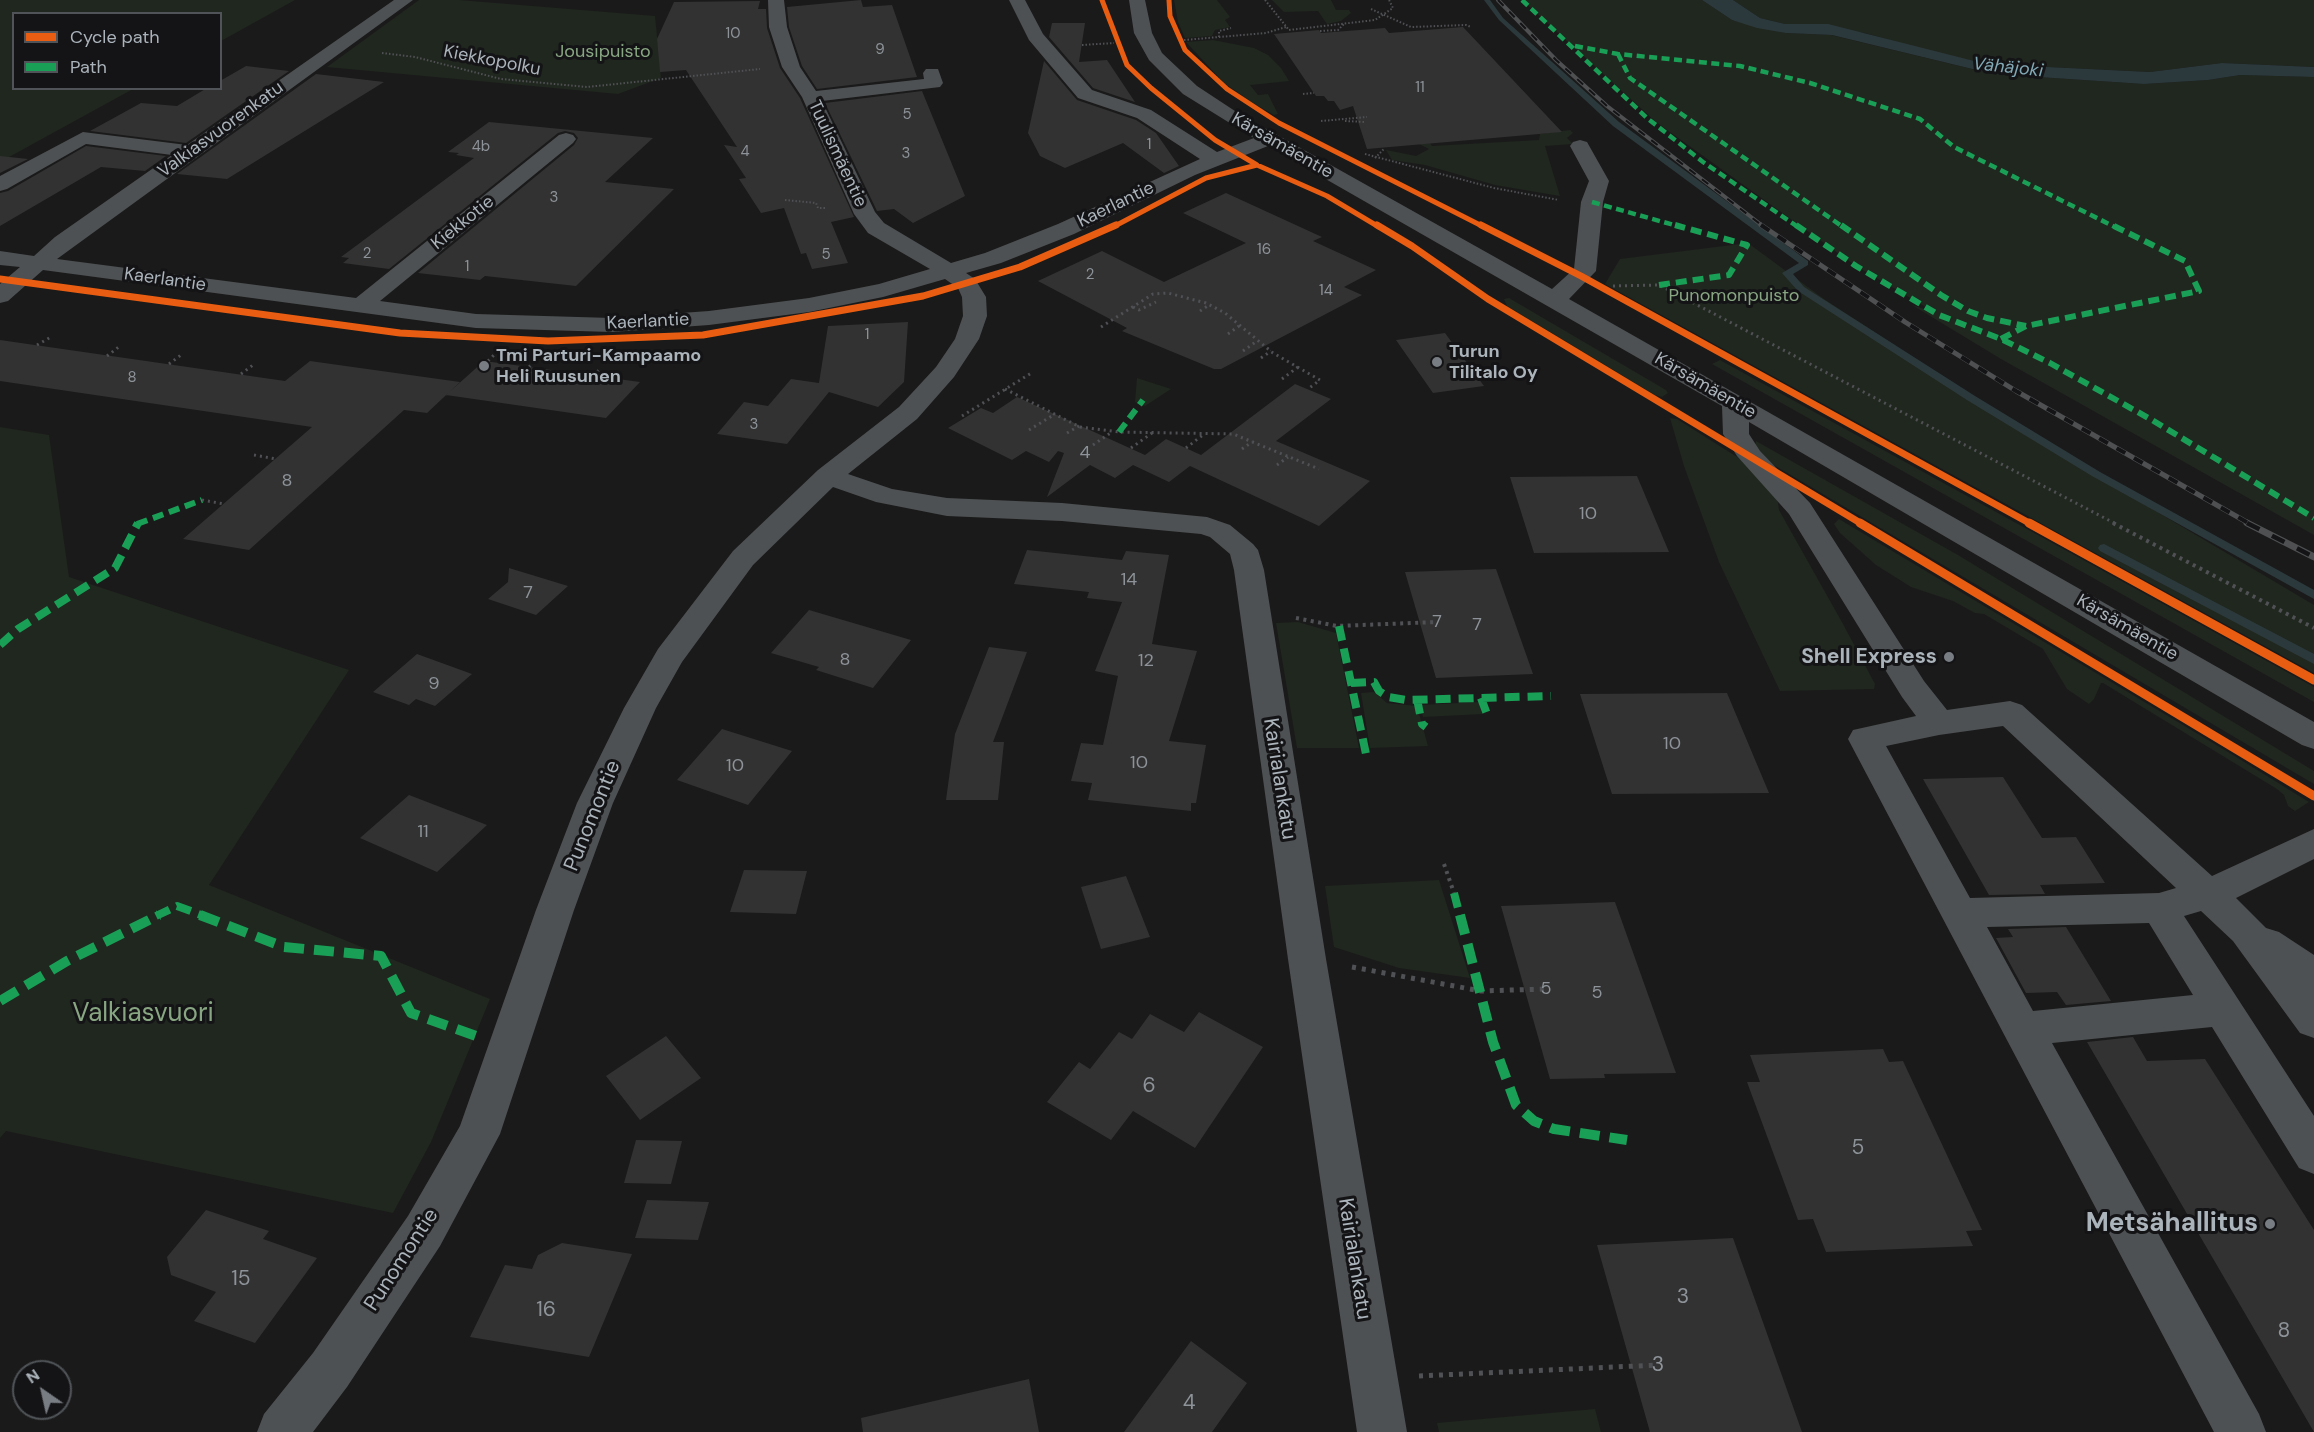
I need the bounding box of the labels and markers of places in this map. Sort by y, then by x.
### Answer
place label: Turun Tilitalo Oy [1449,341,1538,384]
place label: Tmi Parturi-Kampaamo Heli Ruusunen [496,345,701,388]
marker: Turun Tilitalo Oy [1430,355,1444,369]
marker: Tmi Parturi-Kampaamo Heli Ruusunen [477,359,491,373]
place label: Shell Express [1801,644,1937,670]
marker: Shell Express [1942,650,1956,664]
place label: Metsähallitus [2086,1208,2258,1240]
marker: Metsähallitus [2263,1217,2277,1231]

